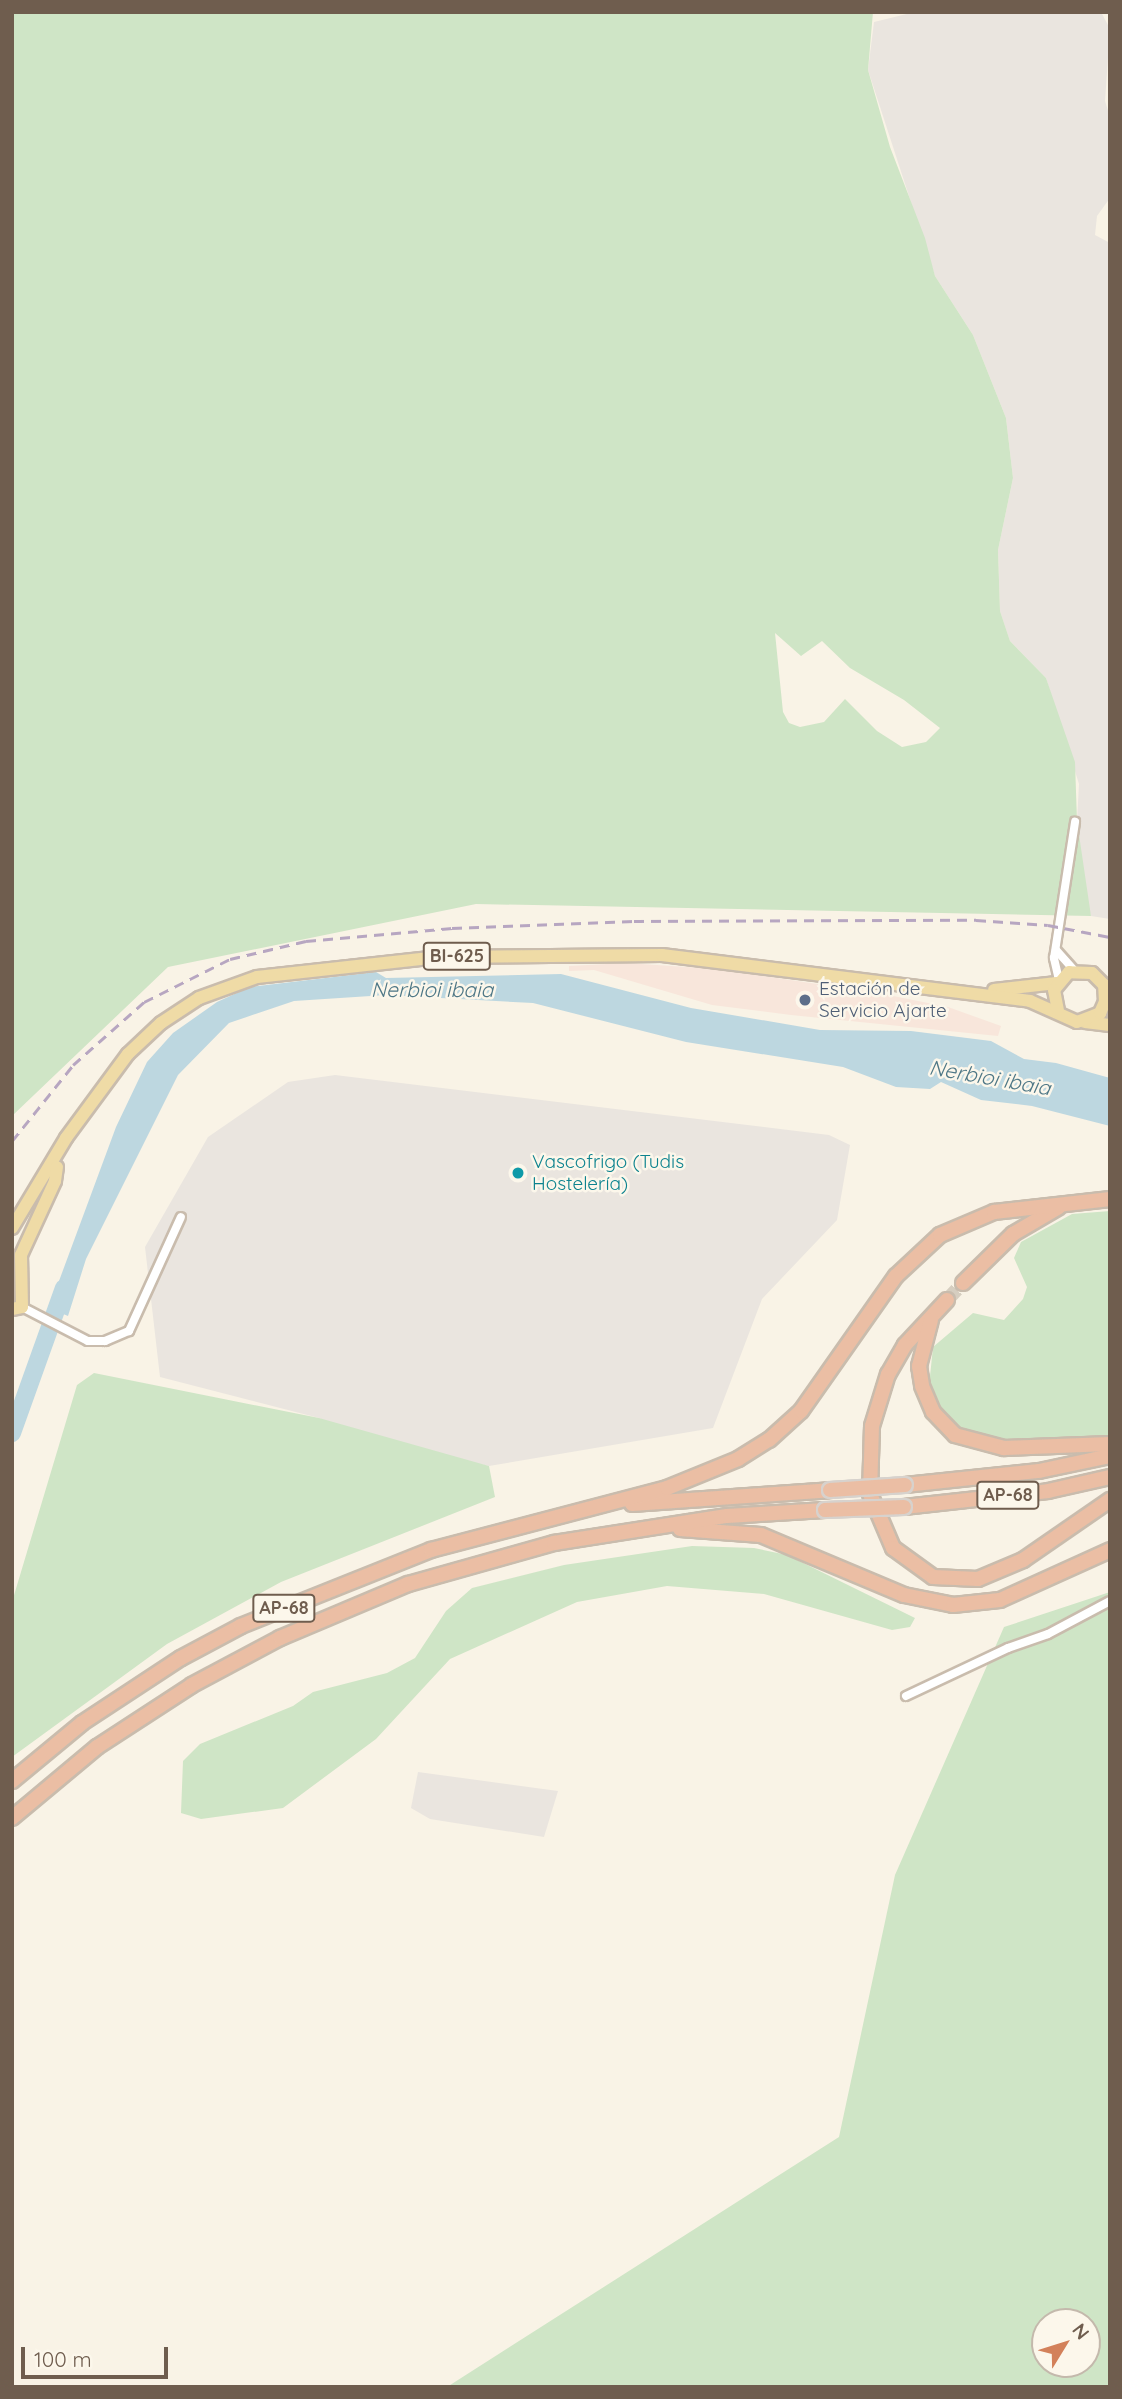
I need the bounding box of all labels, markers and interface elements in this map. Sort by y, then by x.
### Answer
road number: BI-625 [422,942,492,971]
water label: Nerbioi ibaia [371,976,493,1002]
place label: Estación de Servicio Ajarte [819,978,947,1022]
marker: Estación de Servicio Ajarte [797,992,813,1008]
water label: Nerbioi ibaia [927,1054,1053,1100]
place label: Vascofrigo (Tudis Hostelería) [532,1151,684,1195]
marker: Vascofrigo (Tudis Hostelería) [510,1165,526,1181]
road number: AP-68 [975,1480,1041,1510]
road number: AP-68 [251,1594,317,1623]
north arrow [1031,2308,1101,2378]
text: N [1067,2318,1095,2344]
scale bar [24,2332,172,2376]
text: 100 m [34,2346,92,2372]

